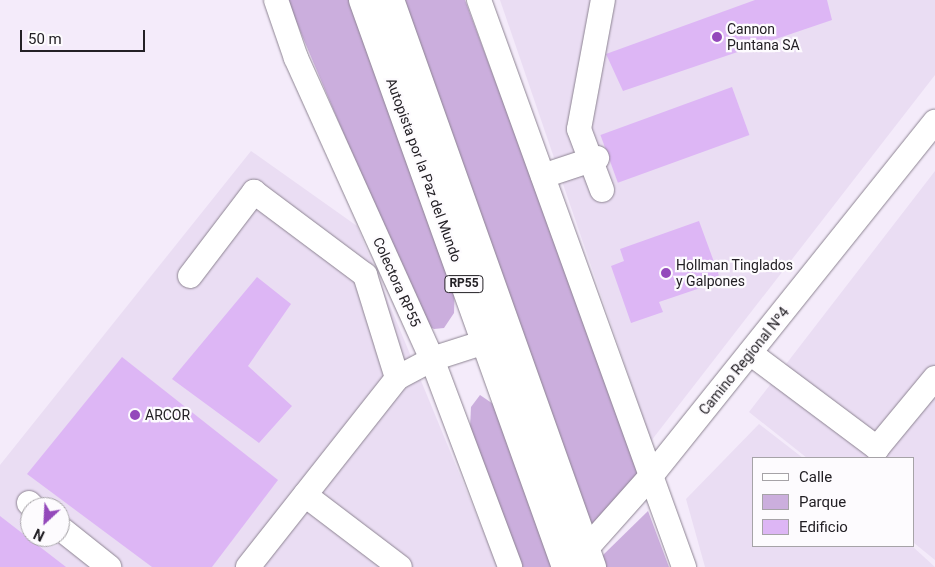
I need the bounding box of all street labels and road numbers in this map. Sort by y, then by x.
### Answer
street label: Autopista por la Paz del Mundo [383,76,465,264]
street label: Colectora RP55 [370,235,424,329]
road number: RP55 [444,274,484,294]
street label: Camino Regional Nº4 [696,304,792,418]

